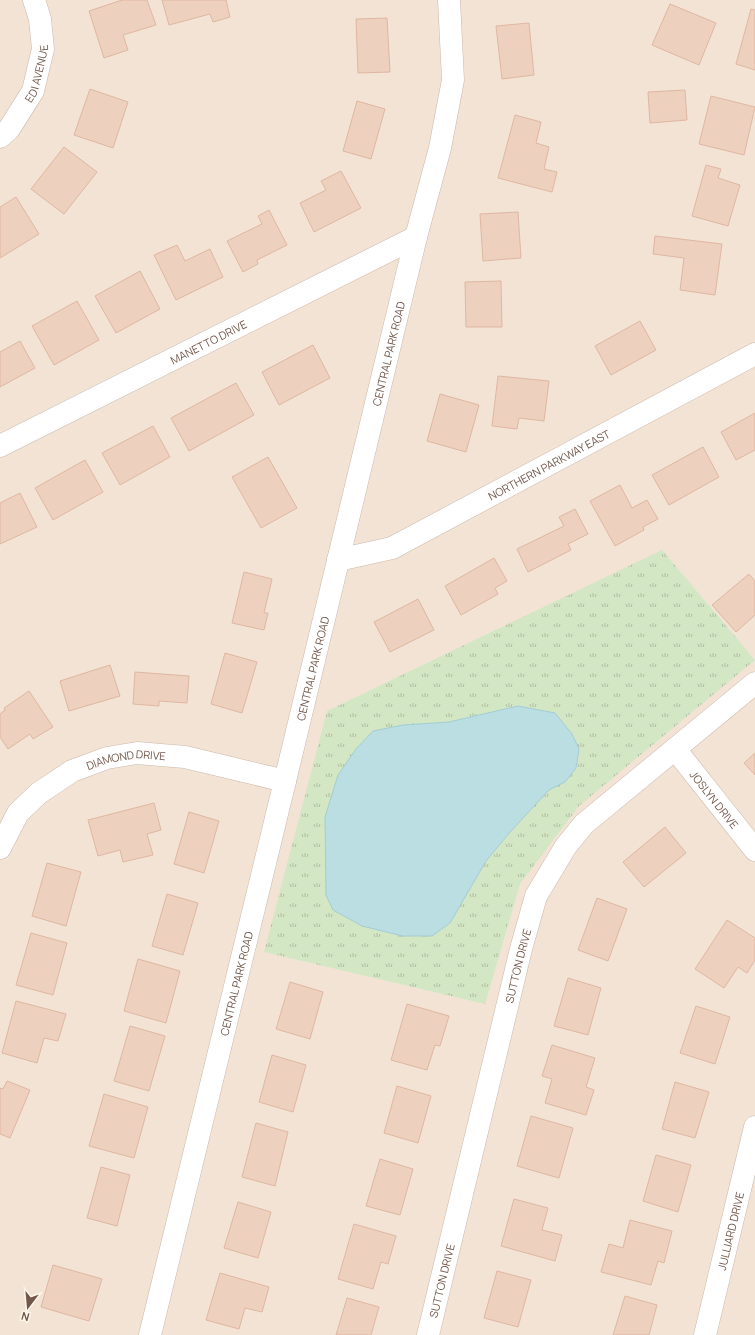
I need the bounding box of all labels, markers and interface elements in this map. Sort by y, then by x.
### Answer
street label: EDI AVENUE [20,44,51,105]
street label: CENTRAL PARK ROAD [368,300,408,407]
street label: MANETTO DRIVE [167,316,249,367]
street label: NORTHERN PARKWAY EAST [485,425,613,503]
street label: CENTRAL PARK ROAD [292,615,332,722]
street label: DIAMOND DRIVE [84,745,166,773]
street label: JOSLYN DRIVE [687,767,742,831]
street label: SUTTON DRIVE [501,927,534,1004]
street label: CENTRAL PARK ROAD [216,930,256,1037]
street label: JULLIARD DRIVE [713,1190,747,1272]
street label: SUTTON DRIVE [425,1242,457,1319]
north arrow [8,1287,48,1327]
text: N [19,1309,31,1325]

